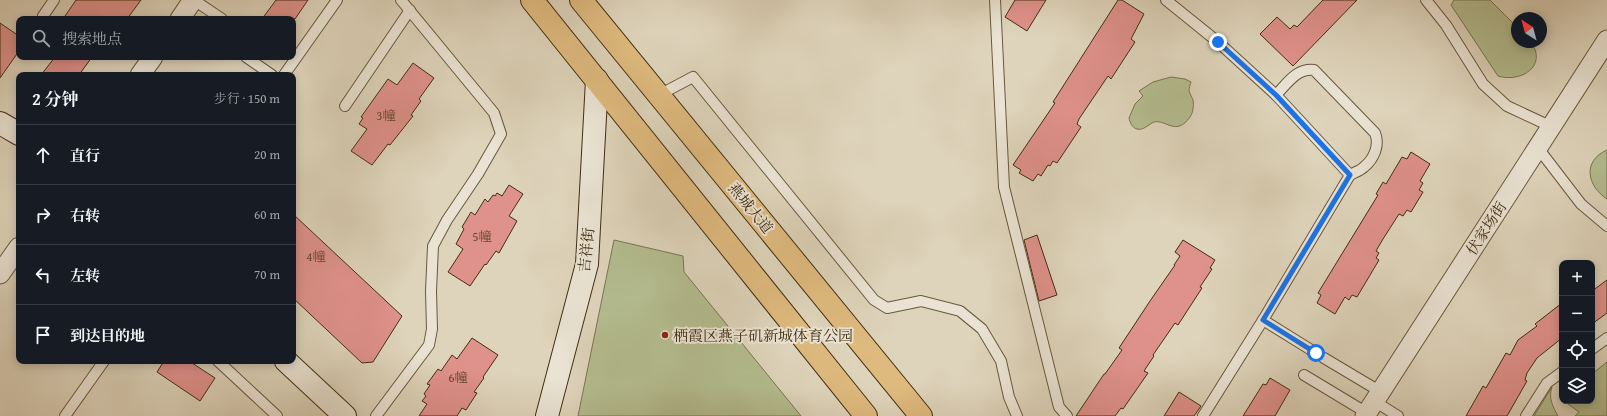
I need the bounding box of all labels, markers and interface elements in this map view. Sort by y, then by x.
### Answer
north arrow [1511,12,1547,48]
search box [16,16,296,60]
icon: search [30,27,52,49]
text: 搜索地点 [62,28,122,49]
route end [1209,33,1227,51]
text: 2 分钟 [32,86,79,111]
text: 步行 · 150 m [214,89,280,108]
house number: 3幢 [376,106,396,125]
icon: ahead [32,144,54,166]
text: 直行 [70,145,100,166]
text: 20 m [254,145,280,164]
street label: 燕城大道 [724,178,778,238]
street label: 伏家场街 [1461,197,1511,259]
icon: right [32,204,54,226]
text: 右转 [70,205,100,226]
text: 60 m [254,205,280,224]
house number: 5幢 [472,227,492,246]
street label: 吉祥街 [573,227,599,273]
house number: 4幢 [306,247,326,266]
map controls [1559,260,1595,404]
button: + [1559,260,1595,296]
icon: left [32,264,54,286]
text: 左转 [70,265,100,286]
text: 70 m [254,265,280,284]
button: − [1559,296,1595,332]
icon: arrive [32,324,54,346]
text: 到达目的地 [70,325,145,346]
place label: 栖霞区燕子矶新城体育公园 [673,325,853,346]
marker: 栖霞区燕子矶新城体育公园 [660,330,670,340]
button: locate [1559,332,1595,368]
route start [1307,344,1325,362]
house number: 6幢 [448,368,468,387]
button: layers [1559,368,1595,404]

